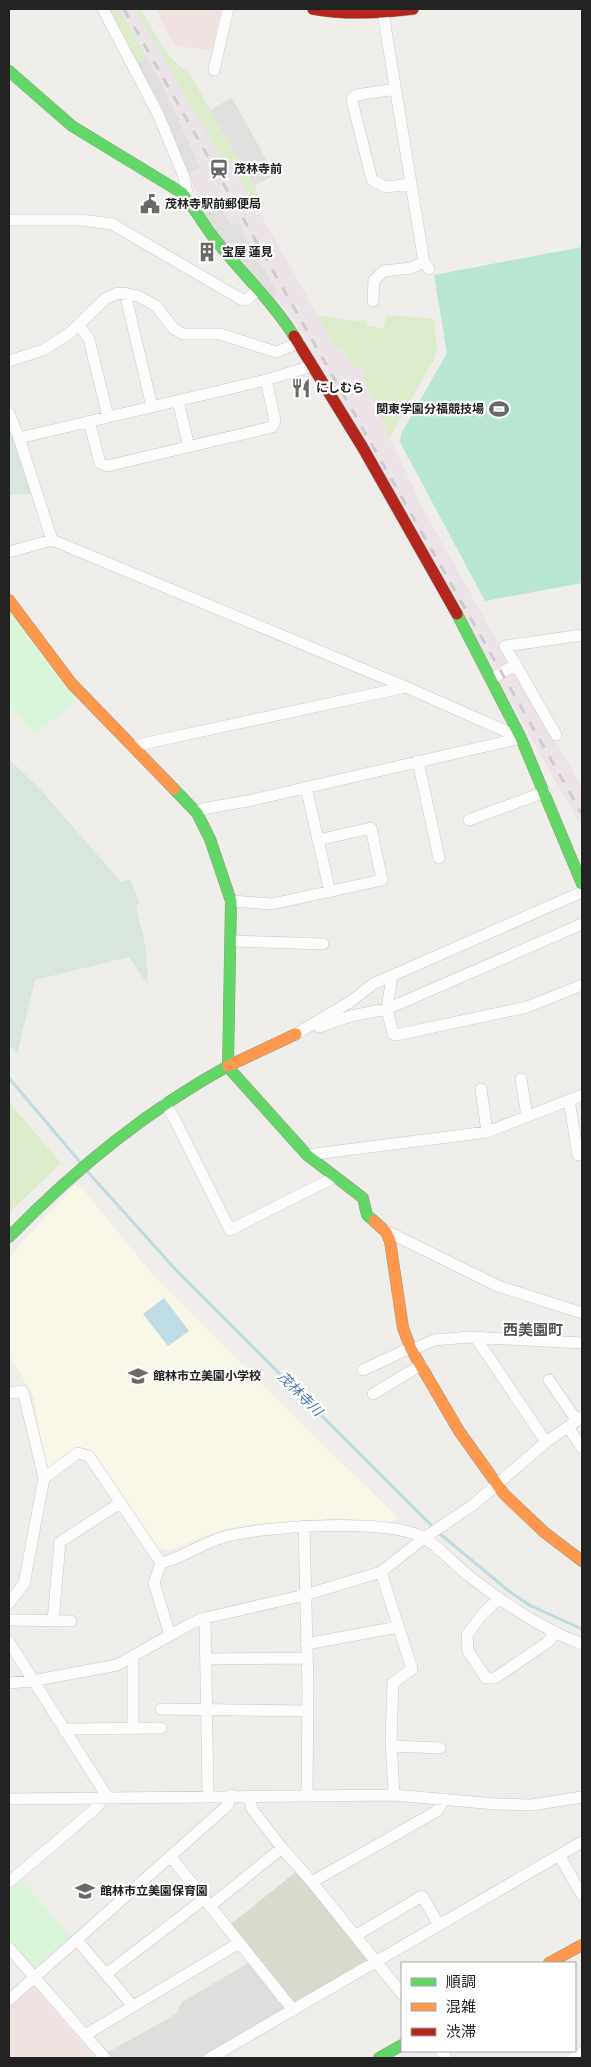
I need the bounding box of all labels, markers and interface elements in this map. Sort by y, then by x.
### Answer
station icon: 茂林寺前 [208,158,230,180]
place label: 茂林寺前 [234,162,282,177]
public building icon: 茂林寺駅前郵便局 [139,193,161,215]
place label: 茂林寺駅前郵便局 [165,197,261,212]
building icon: 宝屋 蓮見 [196,241,218,263]
place label: 宝屋 蓮見 [222,245,273,260]
restaurant icon: にしむら [290,377,312,399]
place label: にしむら [316,381,364,396]
sports icon: 関東学園分福競技場 [488,398,510,420]
place label: 関東学園分福競技場 [376,402,484,417]
district label: 西美園町 [503,1321,563,1339]
school or university icon: 館林市立美園小学校 [127,1365,149,1387]
water label: 茂林寺川 [274,1368,327,1421]
place label: 館林市立美園小学校 [153,1369,261,1384]
school or university icon: 館林市立美園保育園 [74,1880,96,1902]
place label: 館林市立美園保育園 [100,1884,208,1899]
legend [401,1962,576,2052]
text: 順調 [446,1973,476,1991]
text: 混雑 [446,1998,476,2016]
text: 渋滞 [446,2023,476,2041]

